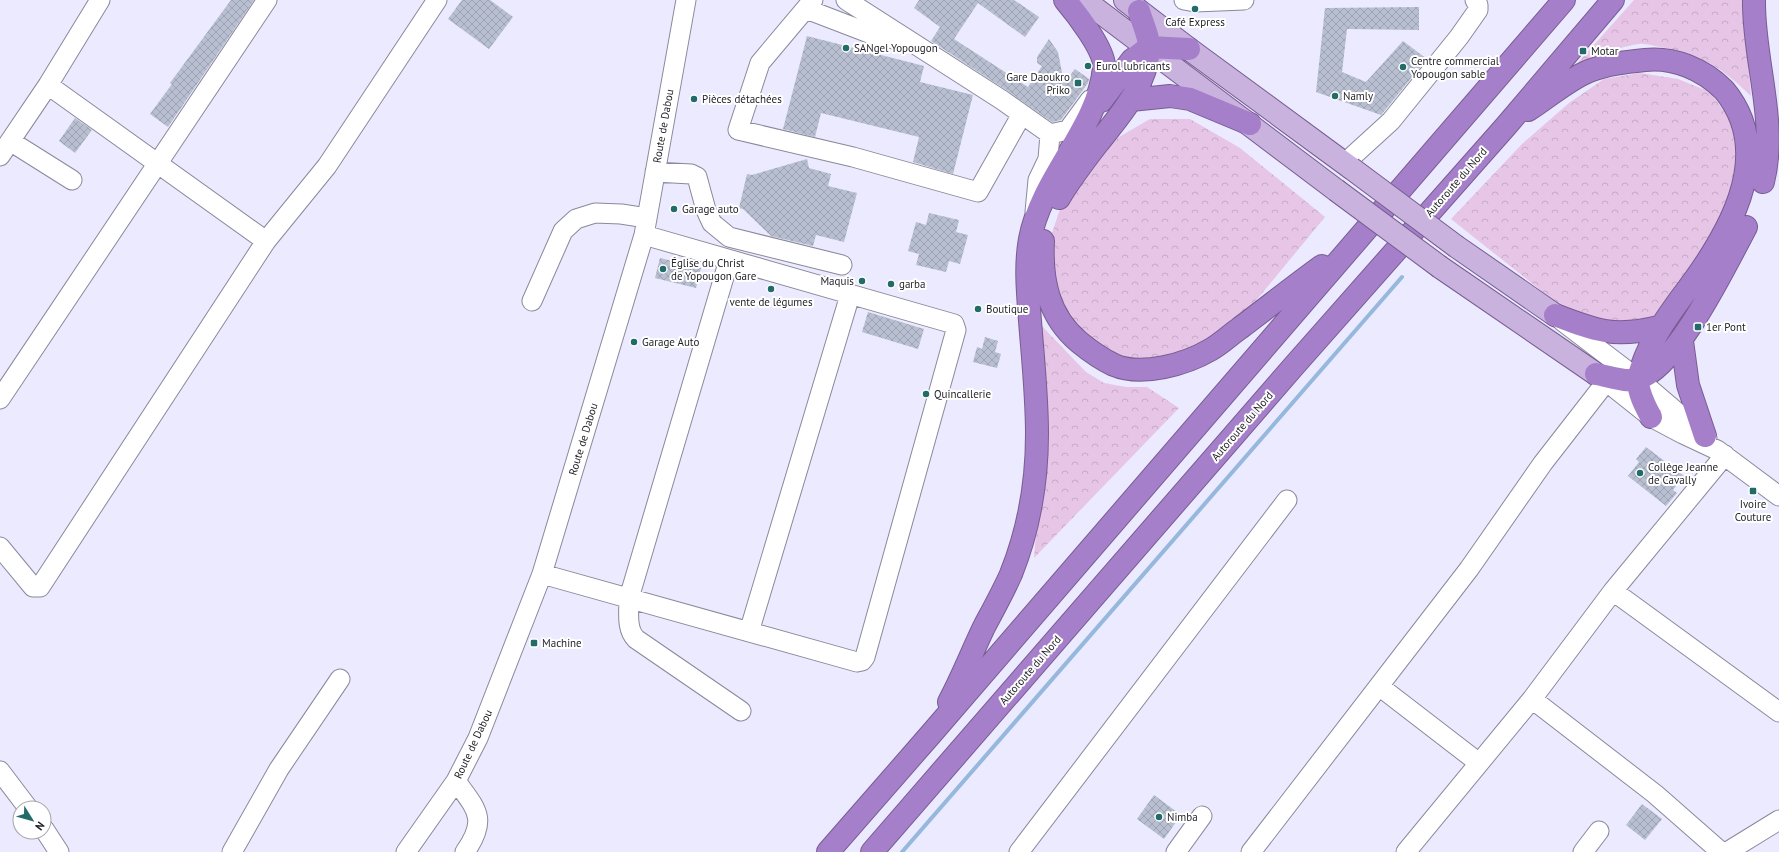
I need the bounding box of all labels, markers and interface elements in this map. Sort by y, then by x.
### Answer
marker: Café Express [1190,4,1200,14]
place label: Café Express [1165,15,1225,29]
place label: SANgel Yopougon [854,41,938,55]
marker: SANgel Yopougon [841,43,851,53]
place label: Motar [1591,44,1619,58]
marker: Motar [1578,46,1588,56]
place label: Centre commercial Yopougon sable [1411,54,1500,81]
place label: Eurol lubricants [1096,59,1171,73]
marker: Eurol lubricants [1083,61,1093,71]
marker: Centre commercial Yopougon sable [1398,62,1408,72]
place label: Gare Daoukro Priko [1006,70,1070,97]
marker: Gare Daoukro Priko [1073,78,1083,88]
street label: Route de Dabou [650,88,676,164]
place label: Namly [1343,89,1374,103]
marker: Namly [1330,91,1340,101]
place label: Pièces détachées [702,92,782,106]
marker: Pièces détachées [689,94,699,104]
street label: Autoroute du Nord [1422,144,1490,220]
place label: Garage auto [682,202,739,216]
marker: Garage auto [669,204,679,214]
place label: Église du Christ de Yopougon Gare [671,256,757,283]
marker: Église du Christ de Yopougon Gare [658,264,668,274]
place label: Maquis [820,274,854,288]
marker: Maquis [857,276,867,286]
place label: garba [899,277,926,291]
marker: garba [886,279,896,289]
marker: vente de légumes [766,284,776,294]
place label: vente de légumes [729,295,813,309]
place label: Boutique [986,302,1029,316]
marker: Boutique [973,304,983,314]
place label: 1er Pont [1706,320,1746,334]
marker: 1er Pont [1693,322,1703,332]
place label: Garage Auto [642,335,699,349]
marker: Garage Auto [629,337,639,347]
place label: Quincallerie [934,387,992,401]
street label: Autoroute du Nord [1208,388,1276,464]
marker: Quincallerie [921,389,931,399]
street label: Route de Dabou [565,401,601,477]
place label: Collège Jeanne de Cavally [1648,460,1718,487]
marker: Collège Jeanne de Cavally [1635,468,1645,478]
marker: Ivoire Couture [1748,486,1758,496]
place label: Ivoire Couture [1735,497,1772,524]
street label: Autoroute du Nord [996,632,1064,708]
place label: Machine [542,636,582,650]
marker: Machine [529,638,539,648]
street label: Route de Dabou [451,707,495,781]
north arrow [12,800,52,840]
place label: Nimba [1167,810,1198,824]
marker: Nimba [1154,812,1164,822]
text: N [32,819,48,833]

